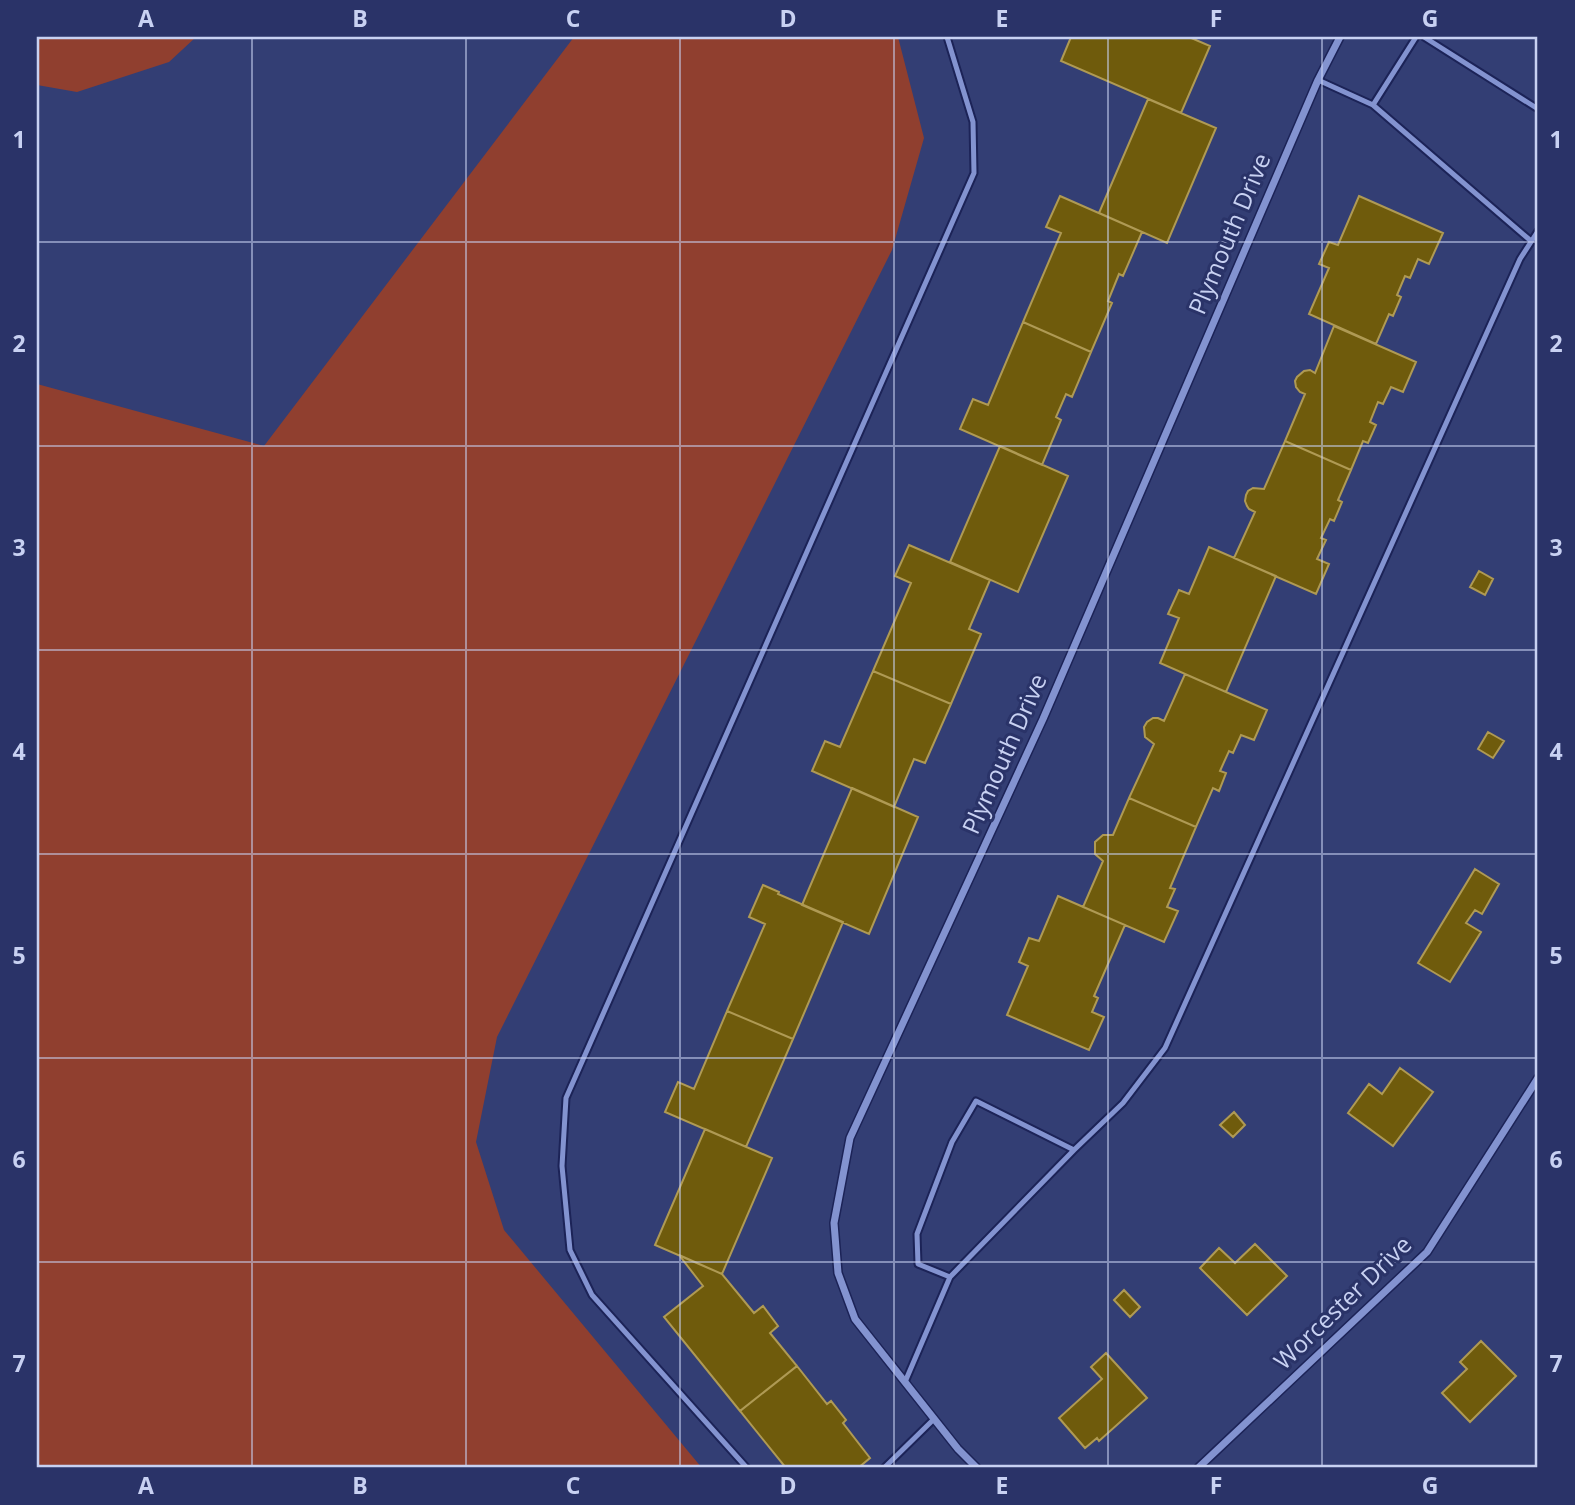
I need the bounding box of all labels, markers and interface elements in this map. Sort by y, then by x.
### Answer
text: A [138,2,154,34]
text: B [352,2,368,34]
text: C [566,2,580,34]
text: D [779,2,797,34]
text: E [996,2,1008,34]
text: F [1210,2,1222,34]
text: G [1422,2,1438,34]
text: 1 [12,123,26,155]
text: 1 [1549,123,1563,155]
street label: Plymouth Drive [1180,148,1277,319]
text: 2 [12,327,26,359]
text: 2 [1549,327,1563,359]
text: 3 [12,531,26,563]
text: 3 [1549,531,1563,563]
street label: Plymouth Drive [954,668,1054,839]
text: 4 [12,735,26,767]
text: 4 [1549,735,1563,767]
text: 5 [12,939,26,971]
text: 5 [1549,939,1563,971]
text: 6 [12,1143,26,1175]
text: 6 [1549,1143,1563,1175]
street label: Worcester Drive [1266,1228,1418,1376]
text: 7 [12,1347,26,1379]
text: 7 [1549,1347,1563,1379]
text: A [138,1469,154,1501]
text: B [352,1469,368,1501]
text: C [566,1469,580,1501]
text: D [779,1469,797,1501]
text: E [996,1469,1008,1501]
text: F [1210,1469,1222,1501]
text: G [1422,1469,1438,1501]

